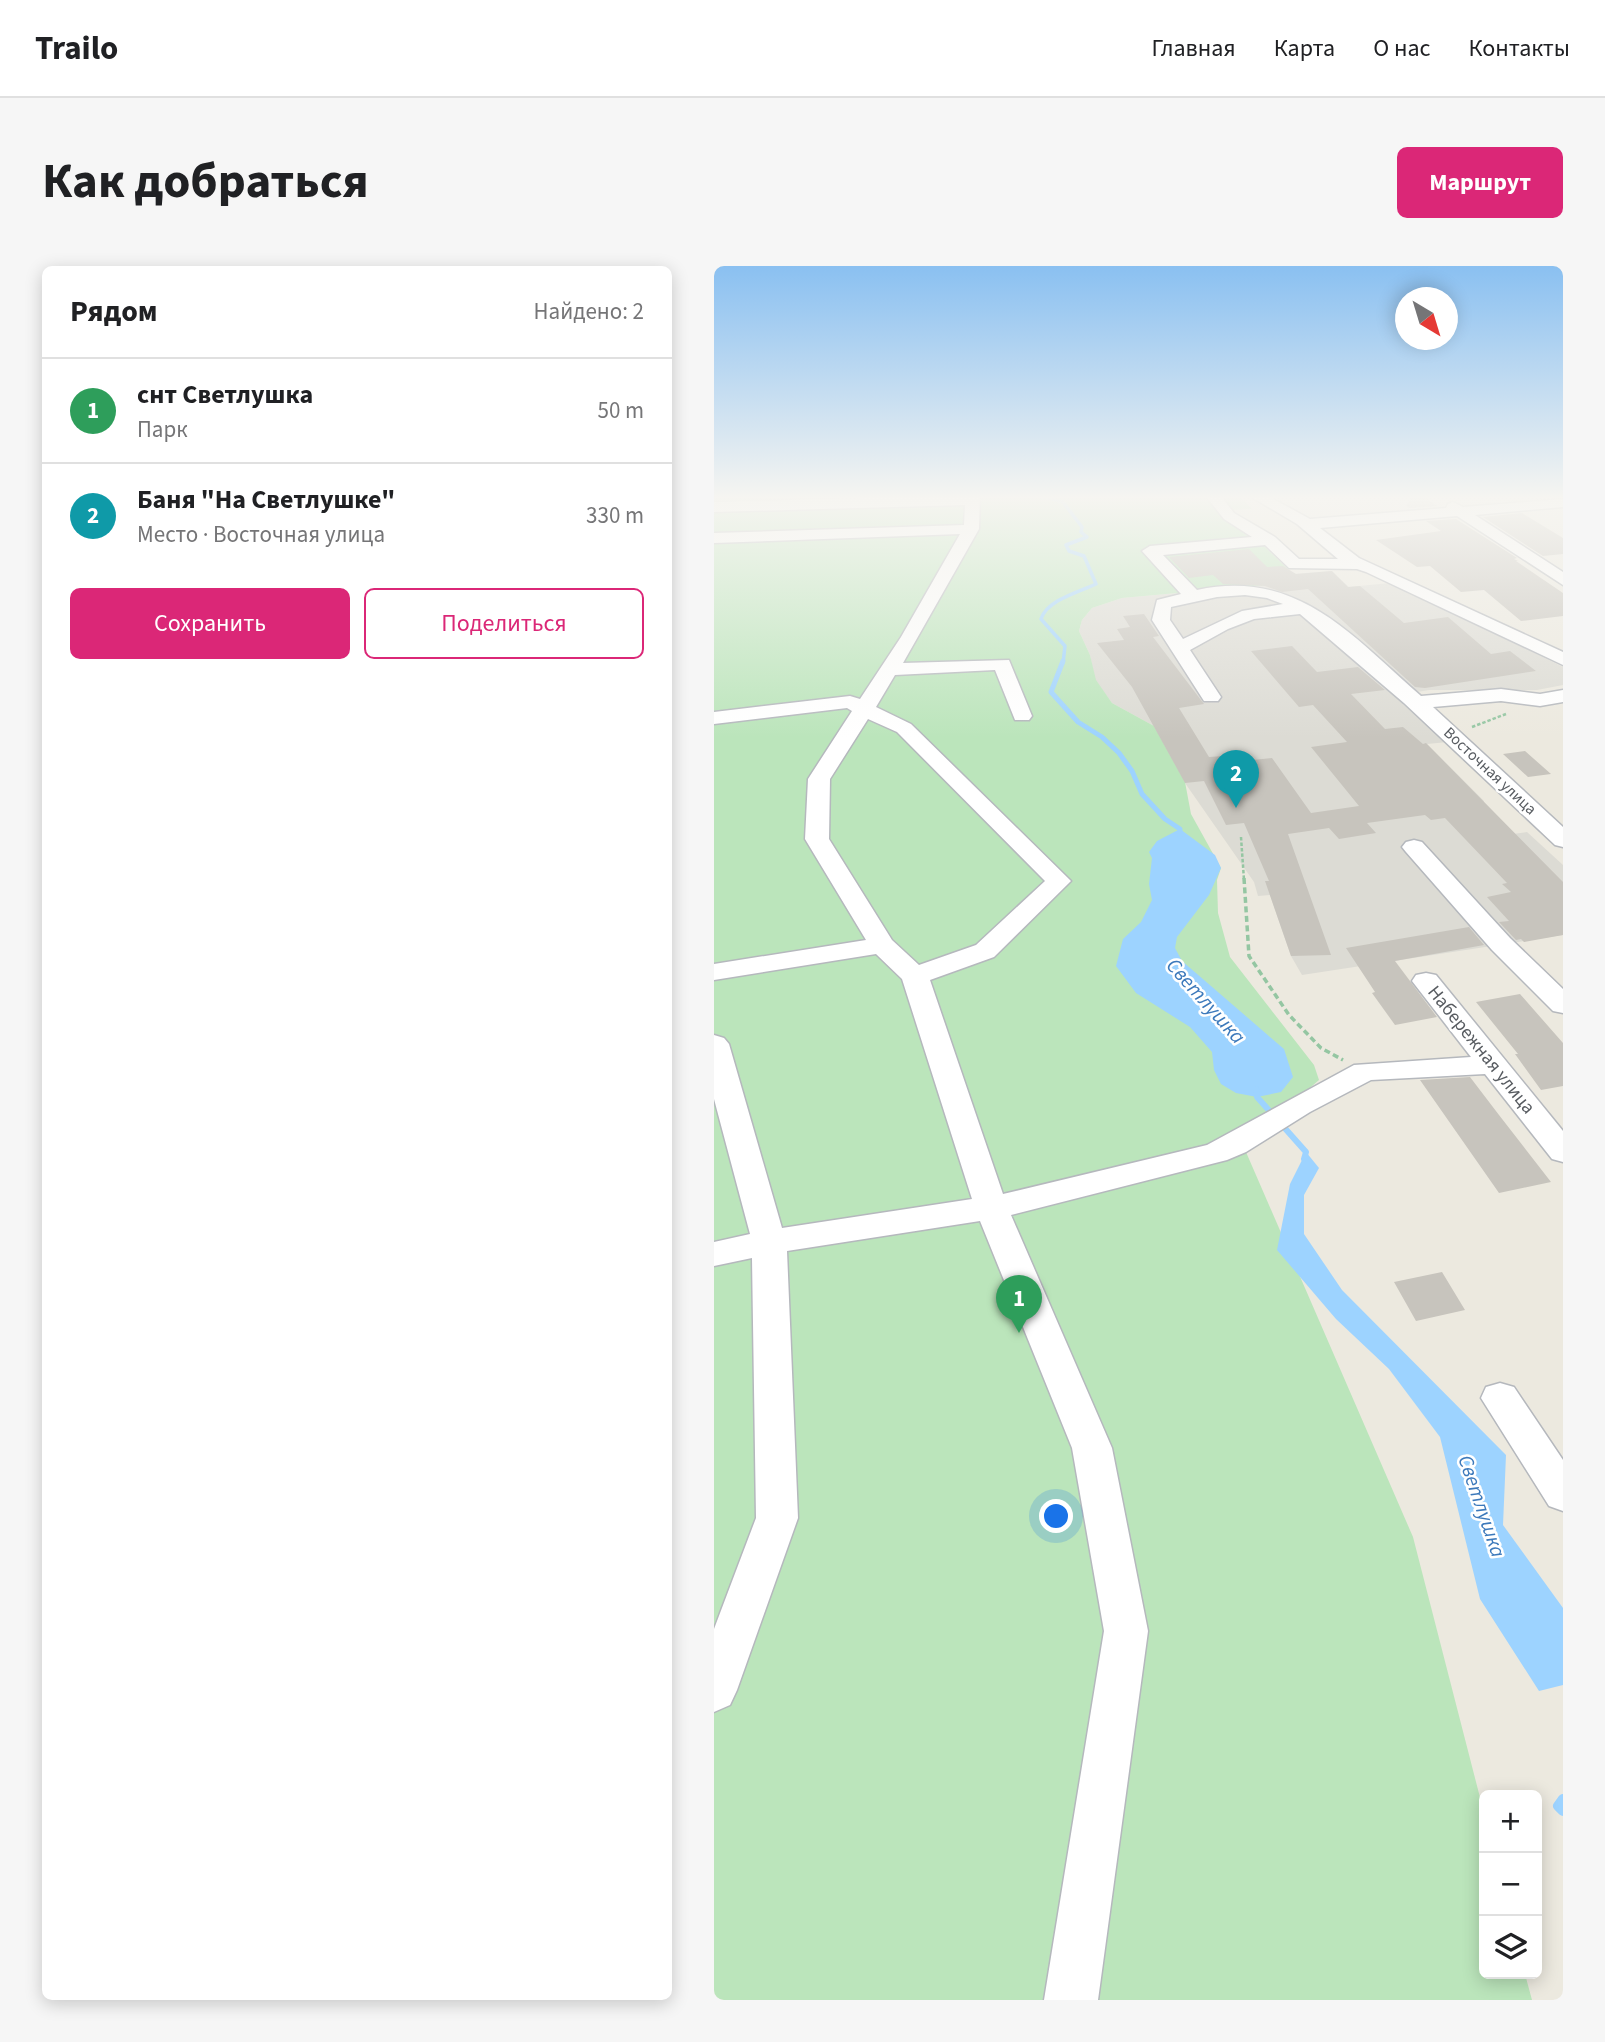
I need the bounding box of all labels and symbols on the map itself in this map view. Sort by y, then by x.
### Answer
north arrow [1395,287,1458,350]
street label: Восточная улица [1439,722,1541,820]
pin: 2 [1213,750,1259,808]
water label: Светлушка [1159,951,1253,1051]
street label: Набережная улица [1421,980,1541,1120]
pin: 1 [996,1275,1042,1333]
water label: Светлушка [1450,1451,1514,1561]
your location [1039,1499,1073,1533]

